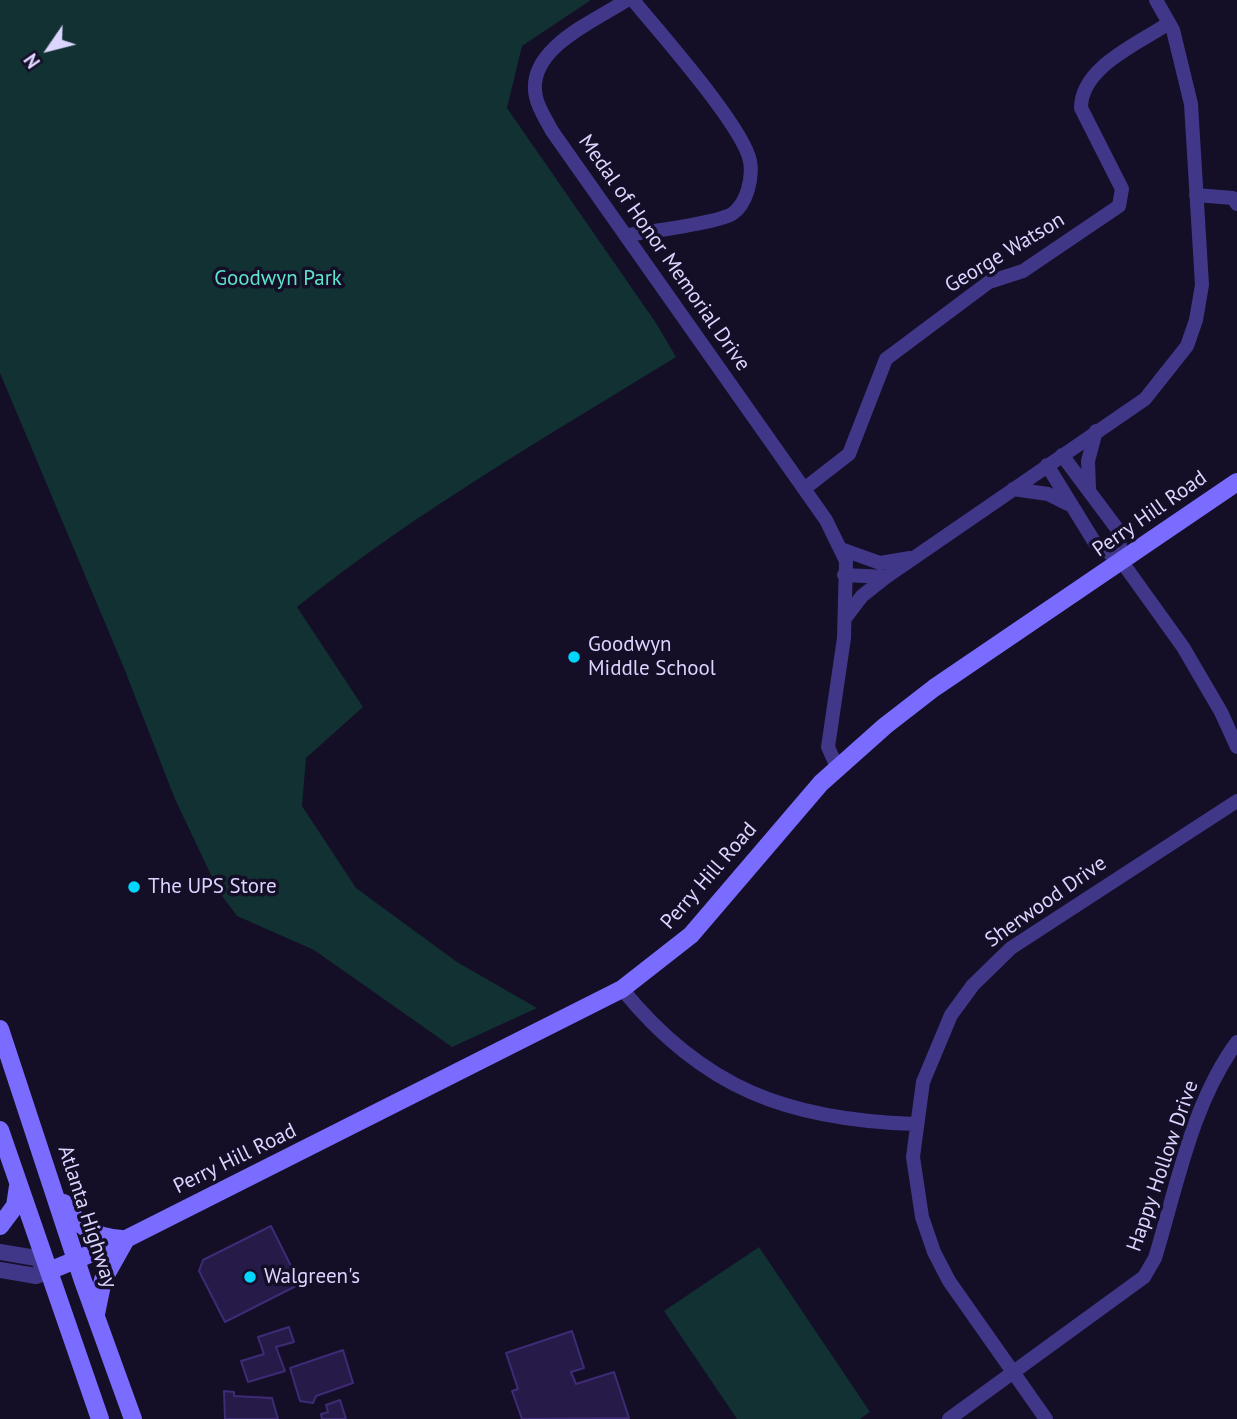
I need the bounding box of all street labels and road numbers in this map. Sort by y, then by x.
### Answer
street label: Medal of Honor Memorial Drive [573,130,755,376]
street label: George Watson [941,207,1069,299]
street label: Perry Hill Road [1088,465,1212,563]
street label: Perry Hill Road [656,817,762,935]
street label: Sherwood Drive [981,851,1111,953]
street label: Happy Hollow Drive [1122,1077,1204,1255]
street label: Perry Hill Road [170,1118,300,1200]
street label: Atlanta Highway [52,1143,122,1291]

